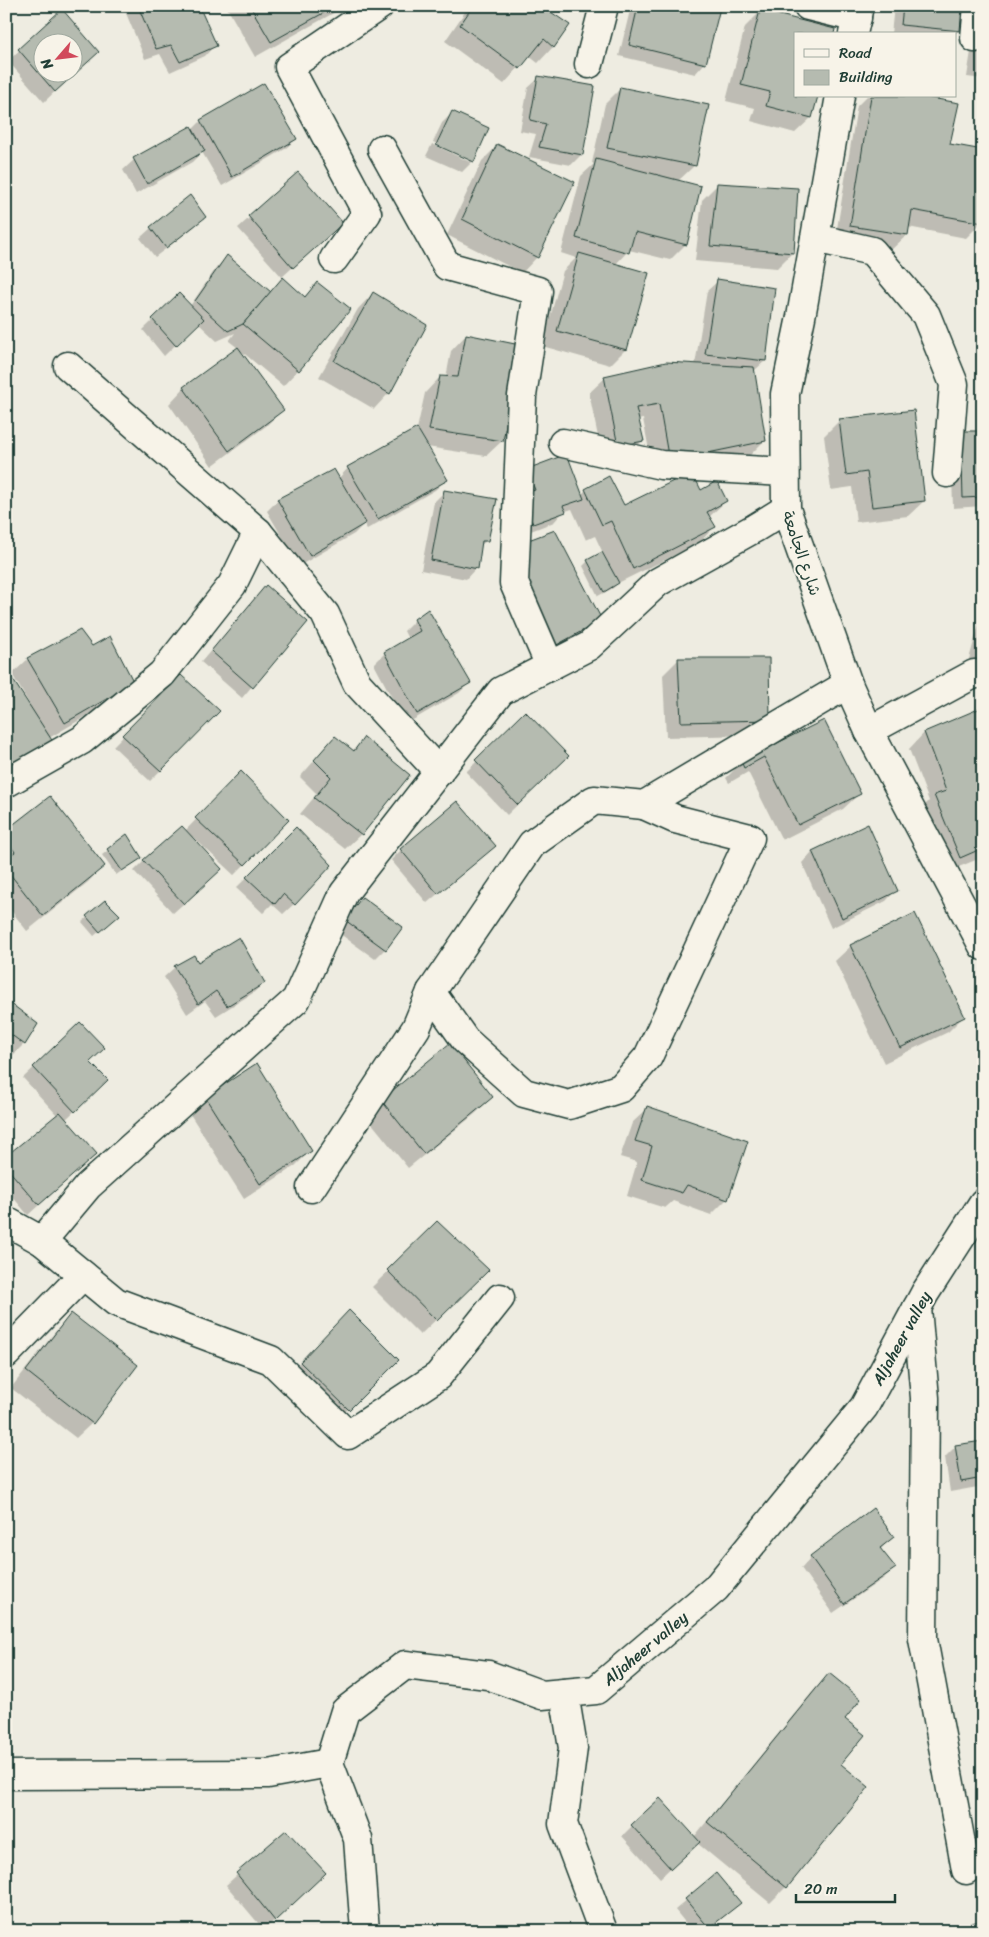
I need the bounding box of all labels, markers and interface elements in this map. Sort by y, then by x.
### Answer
north arrow [32,32,82,82]
legend [794,32,956,98]
text: Road [839,40,872,66]
text: N [34,53,61,75]
text: Building [839,64,893,90]
street label: شارع الجامعة [773,507,830,600]
street label: Aljaheer valley [863,1285,940,1392]
street label: Aljaheer valley [595,1603,695,1694]
scale bar [796,1872,895,1904]
text: 20 m [804,1876,838,1902]

